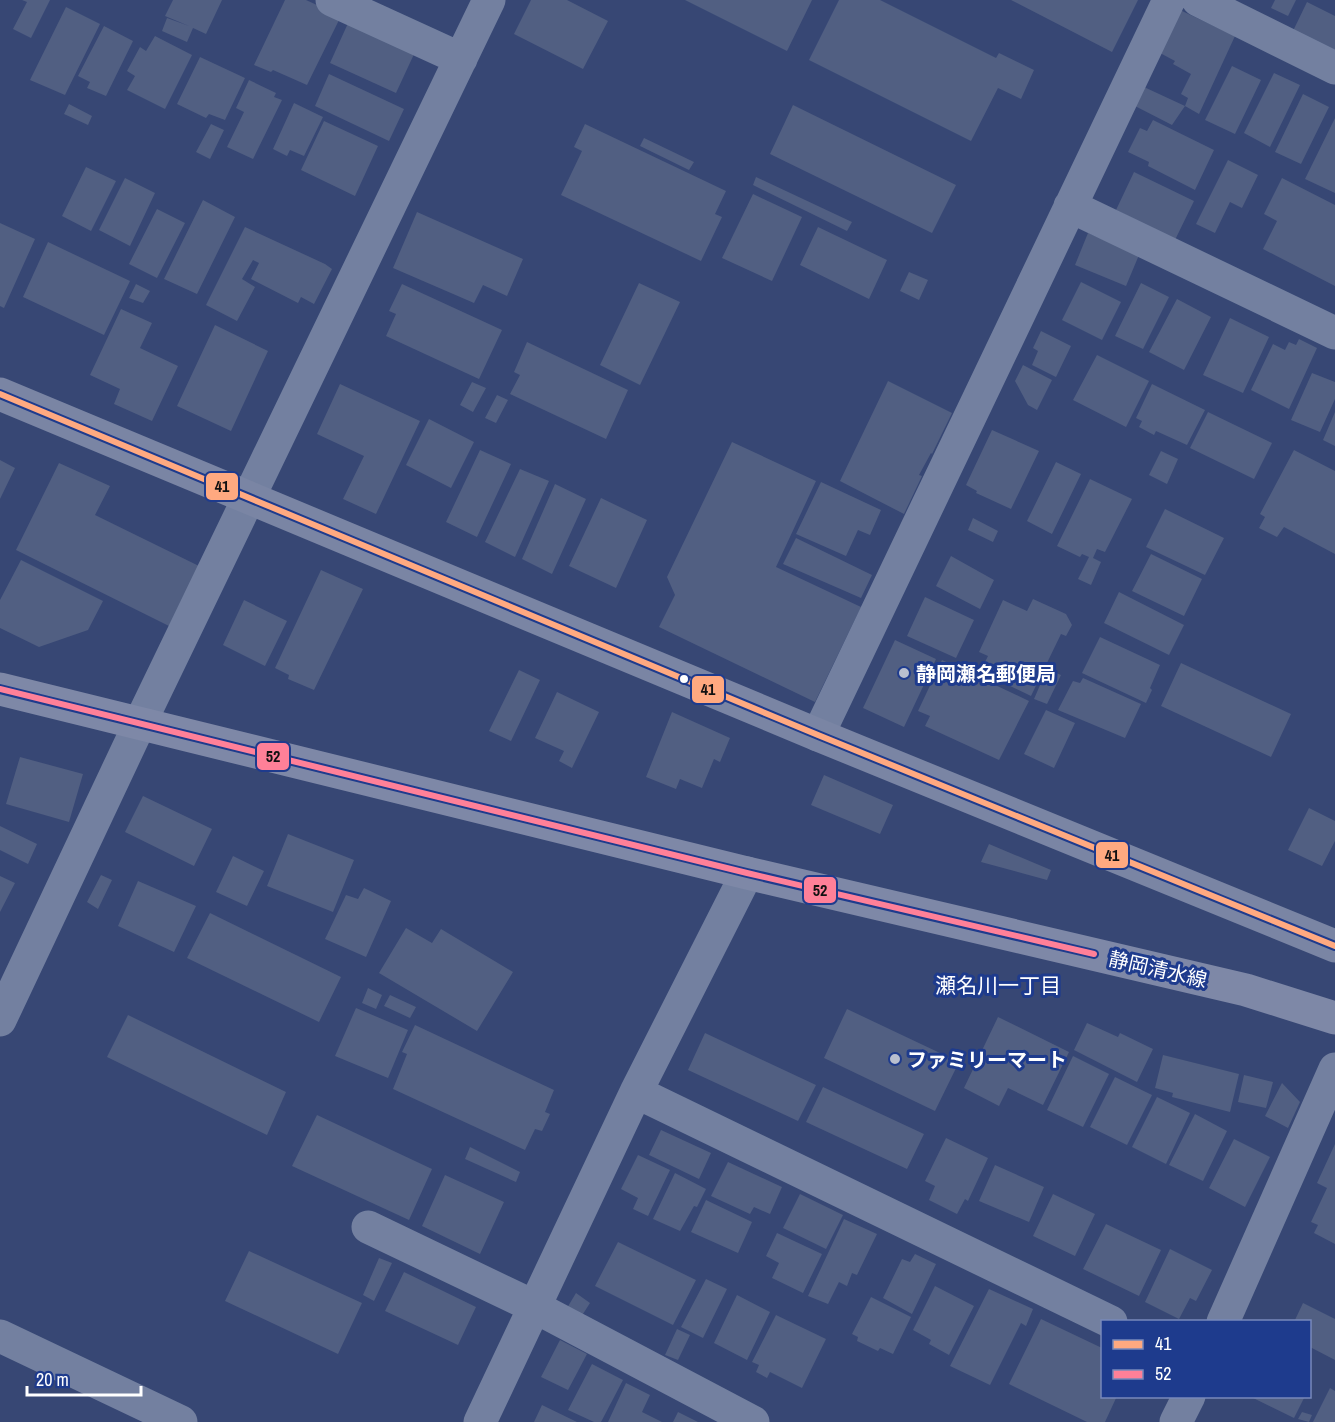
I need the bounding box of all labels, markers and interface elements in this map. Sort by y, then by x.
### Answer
line badge: 41 [205,472,239,501]
text: 41 [215,475,230,497]
place label: 静岡瀬名郵便局 [916,660,1056,687]
marker: 静岡瀬名郵便局 [897,666,911,680]
unlabelled marker [678,673,690,685]
line badge: 41 [691,675,725,704]
text: 41 [701,678,716,700]
line badge: 52 [256,742,290,771]
text: 52 [266,745,280,767]
line badge: 41 [1095,841,1129,869]
text: 41 [1105,844,1120,866]
line badge: 52 [803,876,837,904]
text: 52 [813,879,827,901]
street label: 静岡清水線 [1106,945,1210,993]
district label: 瀬名川一丁目 [935,971,1061,1000]
place label: ファミリーマート [907,1046,1067,1073]
marker: ファミリーマート [888,1052,902,1066]
legend [1101,1320,1311,1398]
text: 41 [1155,1331,1172,1356]
scale bar [27,1359,141,1397]
text: 52 [1155,1361,1171,1386]
text: 20 m [36,1367,69,1392]

